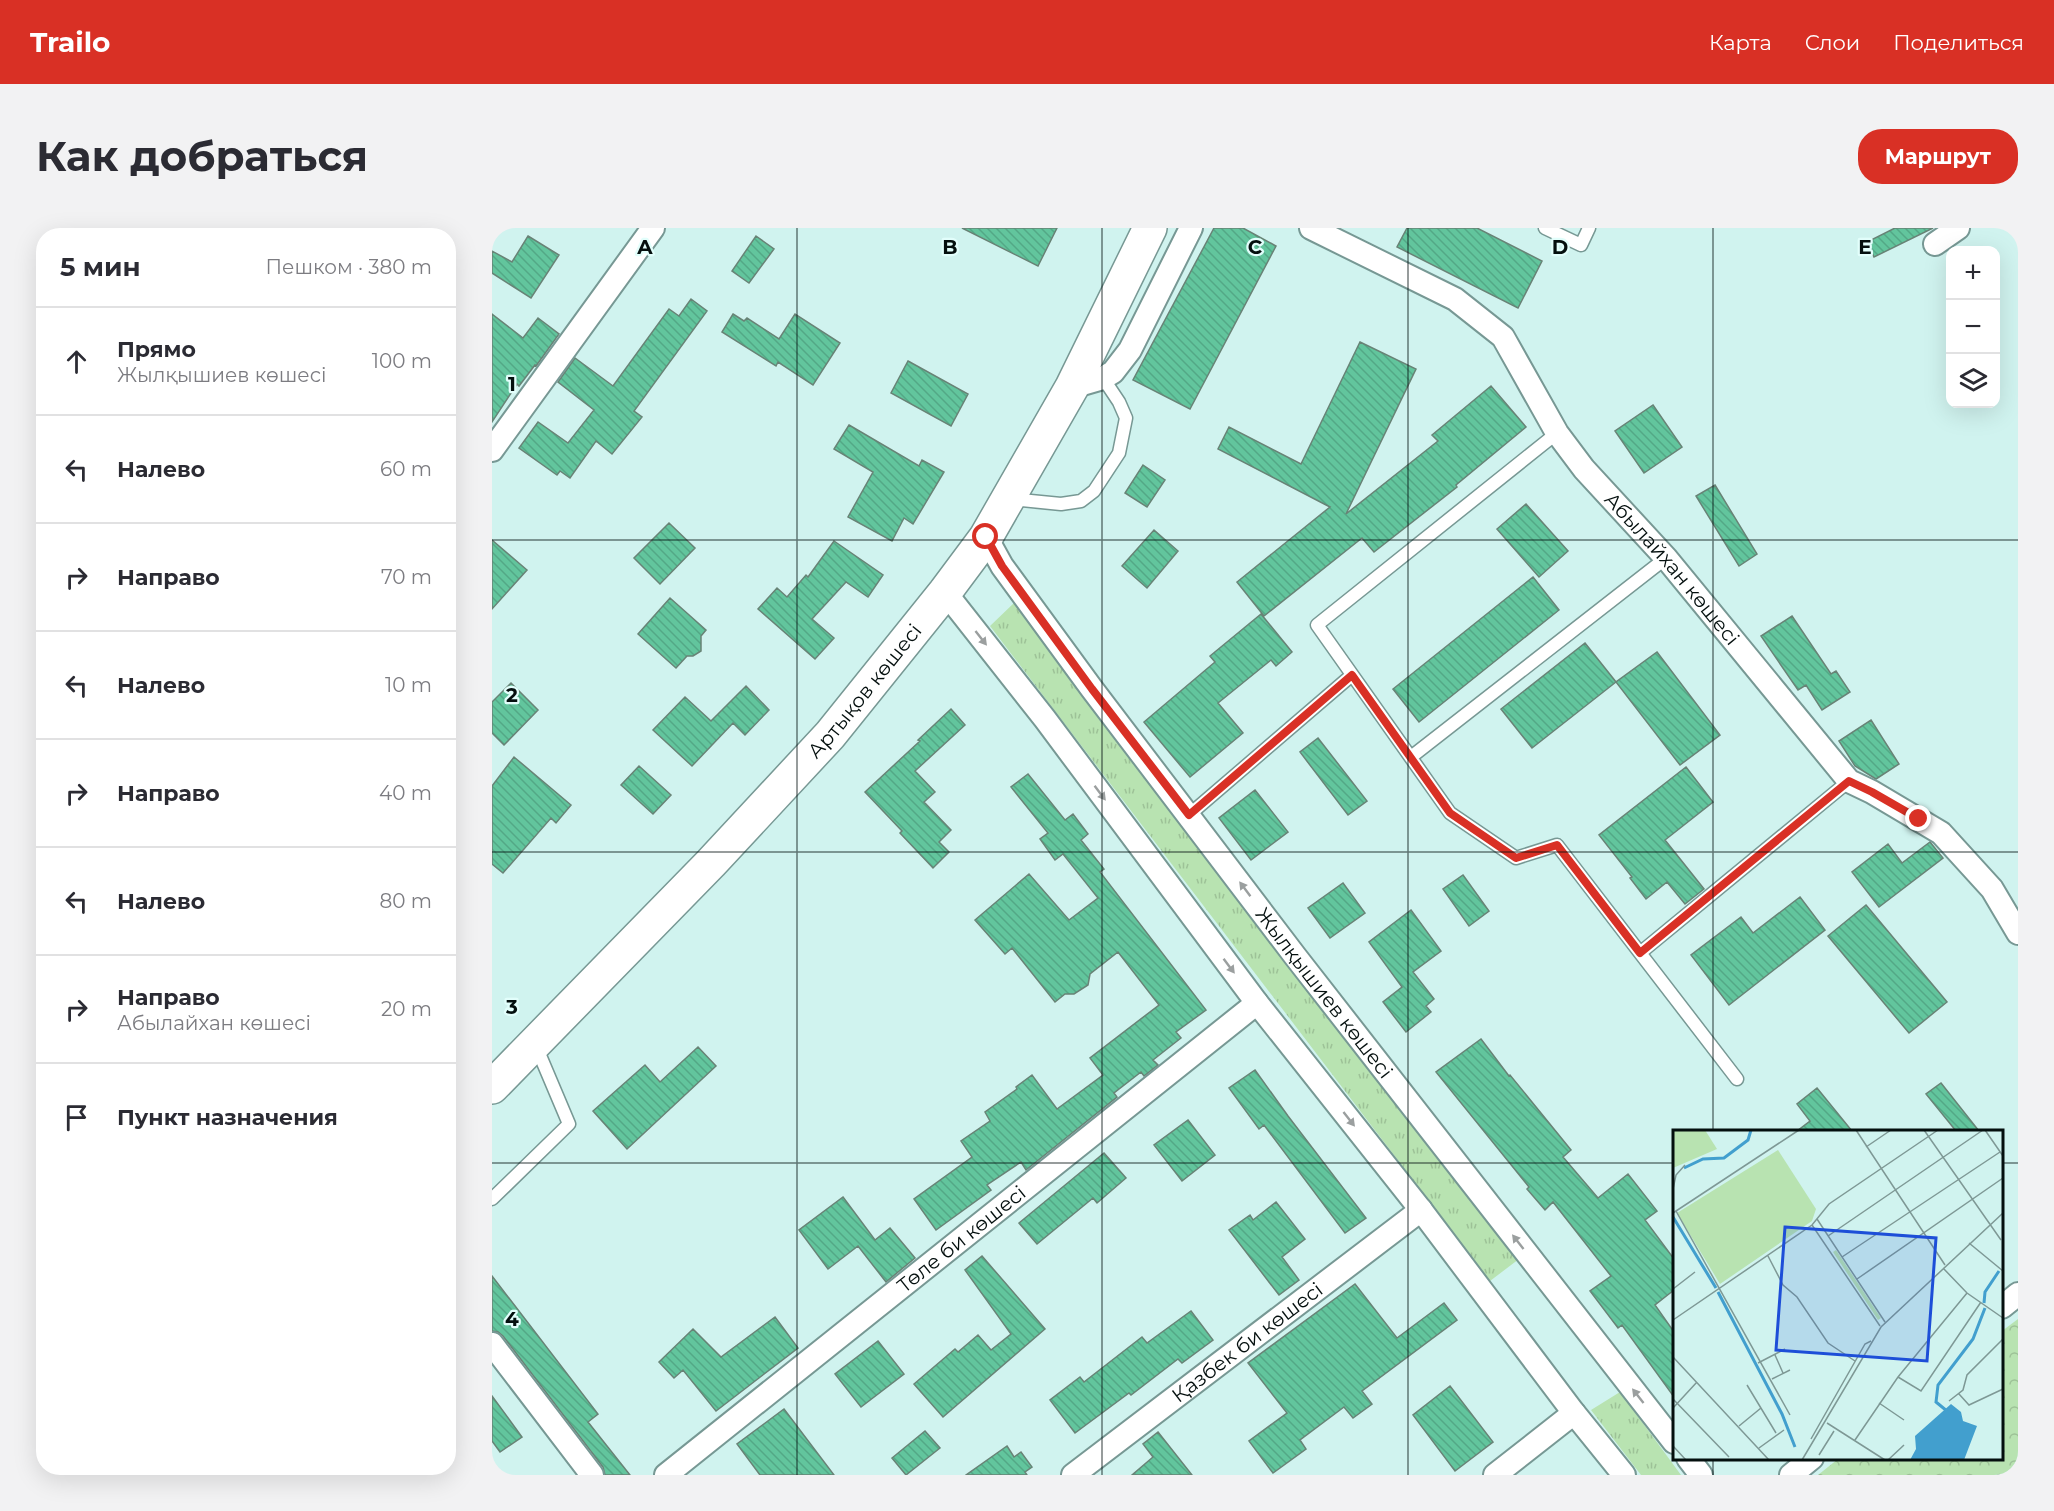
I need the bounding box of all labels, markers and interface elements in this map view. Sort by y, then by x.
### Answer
text: Trailo [30,25,110,59]
text: Карта [1709,30,1772,55]
text: Слои [1805,30,1860,55]
text: Поделиться [1893,30,2024,55]
button: Маршрут [1858,129,2018,184]
text: Как добраться [36,130,368,182]
text: A [636,235,653,259]
text: B [942,235,958,259]
text: C [1248,235,1263,259]
text: D [1552,235,1568,259]
text: E [1858,235,1872,259]
map controls [1946,246,2000,408]
button: + [1946,246,2000,300]
text: 5 мин [60,251,141,283]
text: Пешком · 380 m [266,255,432,279]
button: − [1946,300,2000,354]
text: Прямо [117,336,196,363]
icon: ahead [60,345,93,378]
text: 100 m [372,349,432,373]
button: layers [1946,354,2000,408]
text: Жылқышиев көшесі [117,363,326,387]
text: 1 [508,372,516,396]
icon: left [60,453,93,486]
text: Налево [117,456,205,483]
text: 60 m [380,457,432,481]
street label: Абылайхан көшесі [1600,487,1744,650]
route start [972,523,998,549]
icon: right [60,561,93,594]
text: Направо [117,564,220,591]
text: 70 m [381,565,432,589]
street label: Артықов көшесі [803,619,927,763]
one-way arrow [975,630,988,646]
icon: left [60,669,93,702]
text: Налево [117,672,205,699]
text: 10 m [385,673,432,697]
text: 2 [506,683,518,707]
icon: right [60,777,93,810]
text: Направо [117,780,220,807]
text: 40 m [379,781,432,805]
one-way arrow [1094,784,1106,800]
route end [1905,805,1931,831]
one-way arrow [1239,881,1251,896]
icon: left [60,885,93,918]
text: Налево [117,888,205,915]
text: 80 m [380,889,432,913]
street label: Жылқышиев көшесі [1251,903,1398,1083]
one-way arrow [1223,958,1235,973]
text: Направо [117,984,220,1011]
icon: right [60,993,93,1026]
text: 3 [505,995,518,1019]
text: 20 m [381,997,432,1021]
text: Абылайхан көшесі [117,1011,311,1035]
icon: arrive [60,1101,93,1134]
text: Пункт назначения [117,1104,338,1131]
one-way arrow [1343,1112,1355,1127]
inset map [1673,1130,2003,1460]
street label: Төле би көшесі [892,1181,1030,1298]
one-way arrow [1512,1234,1525,1250]
street label: Қазбек би көшесі [1167,1277,1327,1407]
text: 4 [505,1307,519,1331]
one-way arrow [1633,1388,1645,1403]

